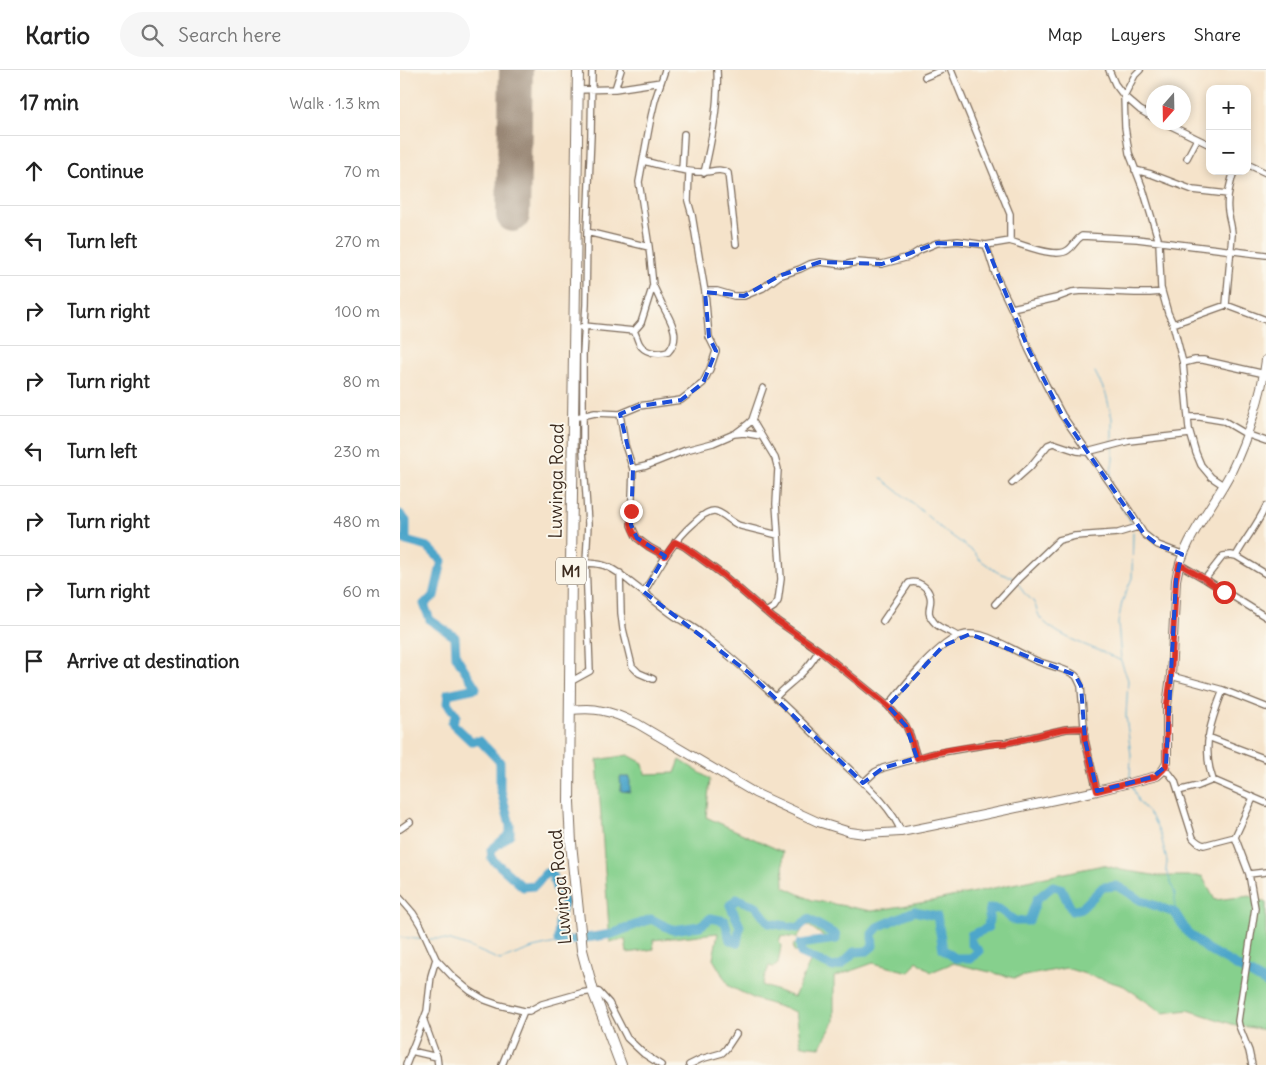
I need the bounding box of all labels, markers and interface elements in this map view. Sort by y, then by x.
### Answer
search box [120,12,470,57]
text: Kartio [25,20,90,50]
icon: search [138,21,166,49]
text: Search here [178,23,281,47]
text: Map [1047,23,1082,46]
text: Layers [1110,23,1166,46]
text: Share [1194,23,1241,46]
north arrow [1146,85,1191,130]
map controls [1206,85,1251,175]
button: + [1206,85,1251,130]
text: 17 min [20,89,79,116]
text: Walk · 1.3 km [289,93,380,113]
button: − [1206,130,1251,175]
icon: ahead [20,157,48,185]
text: Continue [67,159,144,183]
text: 70 m [344,161,380,181]
icon: left [20,227,48,255]
text: Turn left [67,229,137,253]
text: 270 m [335,231,380,251]
icon: right [20,297,48,325]
text: Turn right [67,299,150,323]
text: 100 m [335,301,380,321]
icon: right [20,367,48,395]
text: Turn right [67,369,150,393]
text: 80 m [342,371,380,391]
street label: Luwinga Road [543,423,569,539]
icon: left [20,437,48,465]
text: Turn left [67,439,137,463]
text: 230 m [334,441,380,461]
route end [620,500,643,523]
icon: right [20,507,48,535]
text: Turn right [67,509,150,533]
text: 480 m [333,511,380,531]
road number: M1 [556,558,586,584]
icon: right [20,577,48,605]
text: Turn right [67,579,150,603]
text: 60 m [342,581,380,601]
route start [1213,581,1236,604]
icon: arrive [20,647,48,675]
text: Arrive at destination [67,649,240,673]
street label: Luwinga Road [543,828,576,946]

